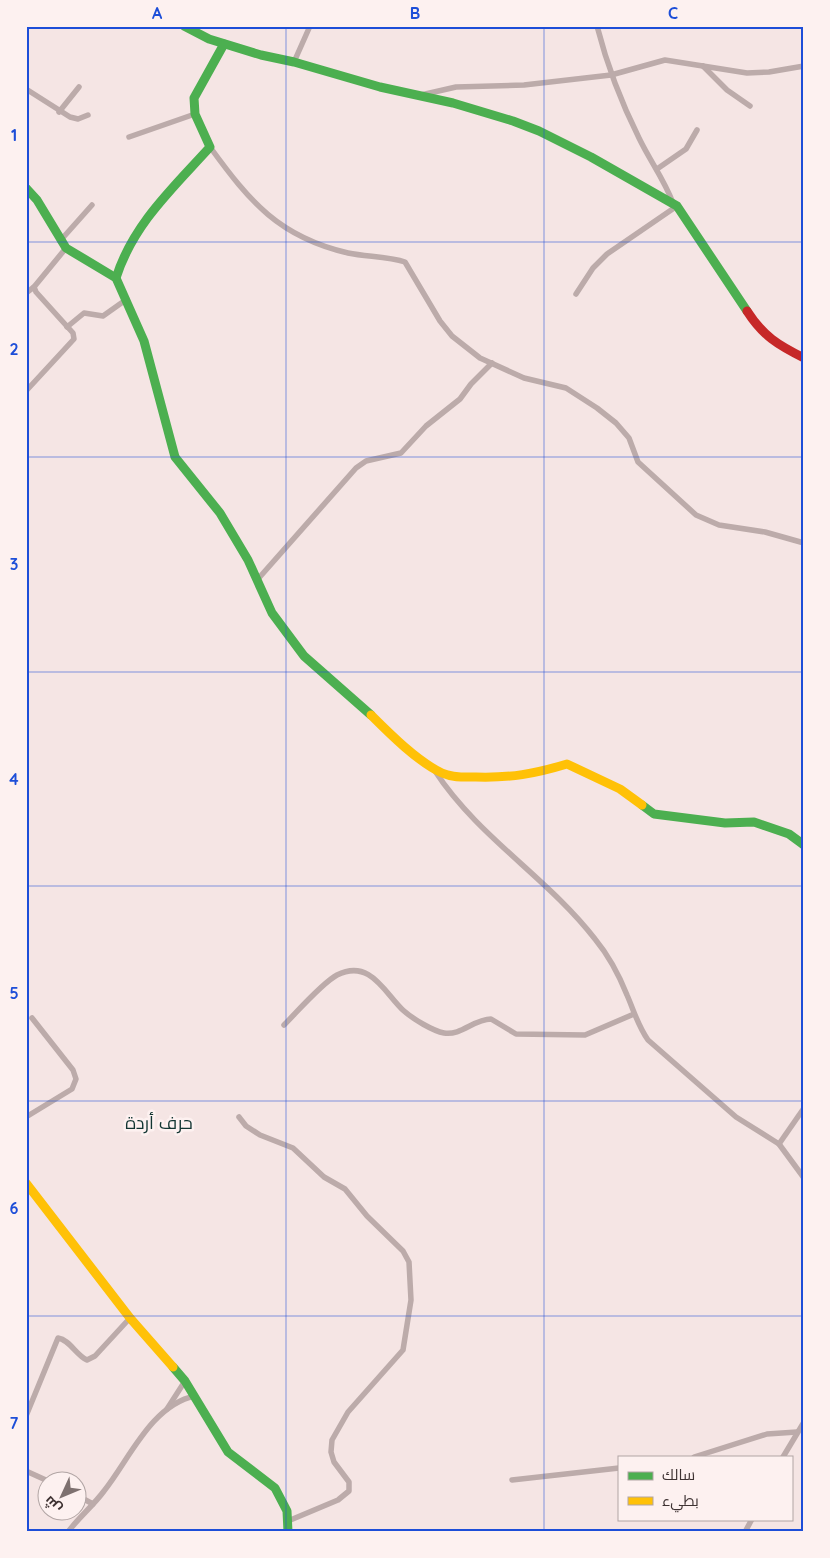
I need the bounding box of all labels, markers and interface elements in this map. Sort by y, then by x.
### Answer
text: A [152,3,163,23]
text: B [410,3,420,23]
text: C [668,3,678,23]
text: 1 [11,125,17,145]
text: 2 [9,339,19,359]
text: 3 [10,554,18,574]
text: 4 [9,769,19,789]
text: 5 [9,983,19,1003]
district label: حرف أردة [125,1111,193,1134]
text: 6 [10,1198,19,1218]
text: 7 [10,1413,19,1433]
legend [618,1456,792,1520]
text: سالك [662,1465,695,1484]
north arrow [38,1470,88,1520]
text: بطيء [662,1491,699,1513]
text: ش [40,1492,65,1518]

